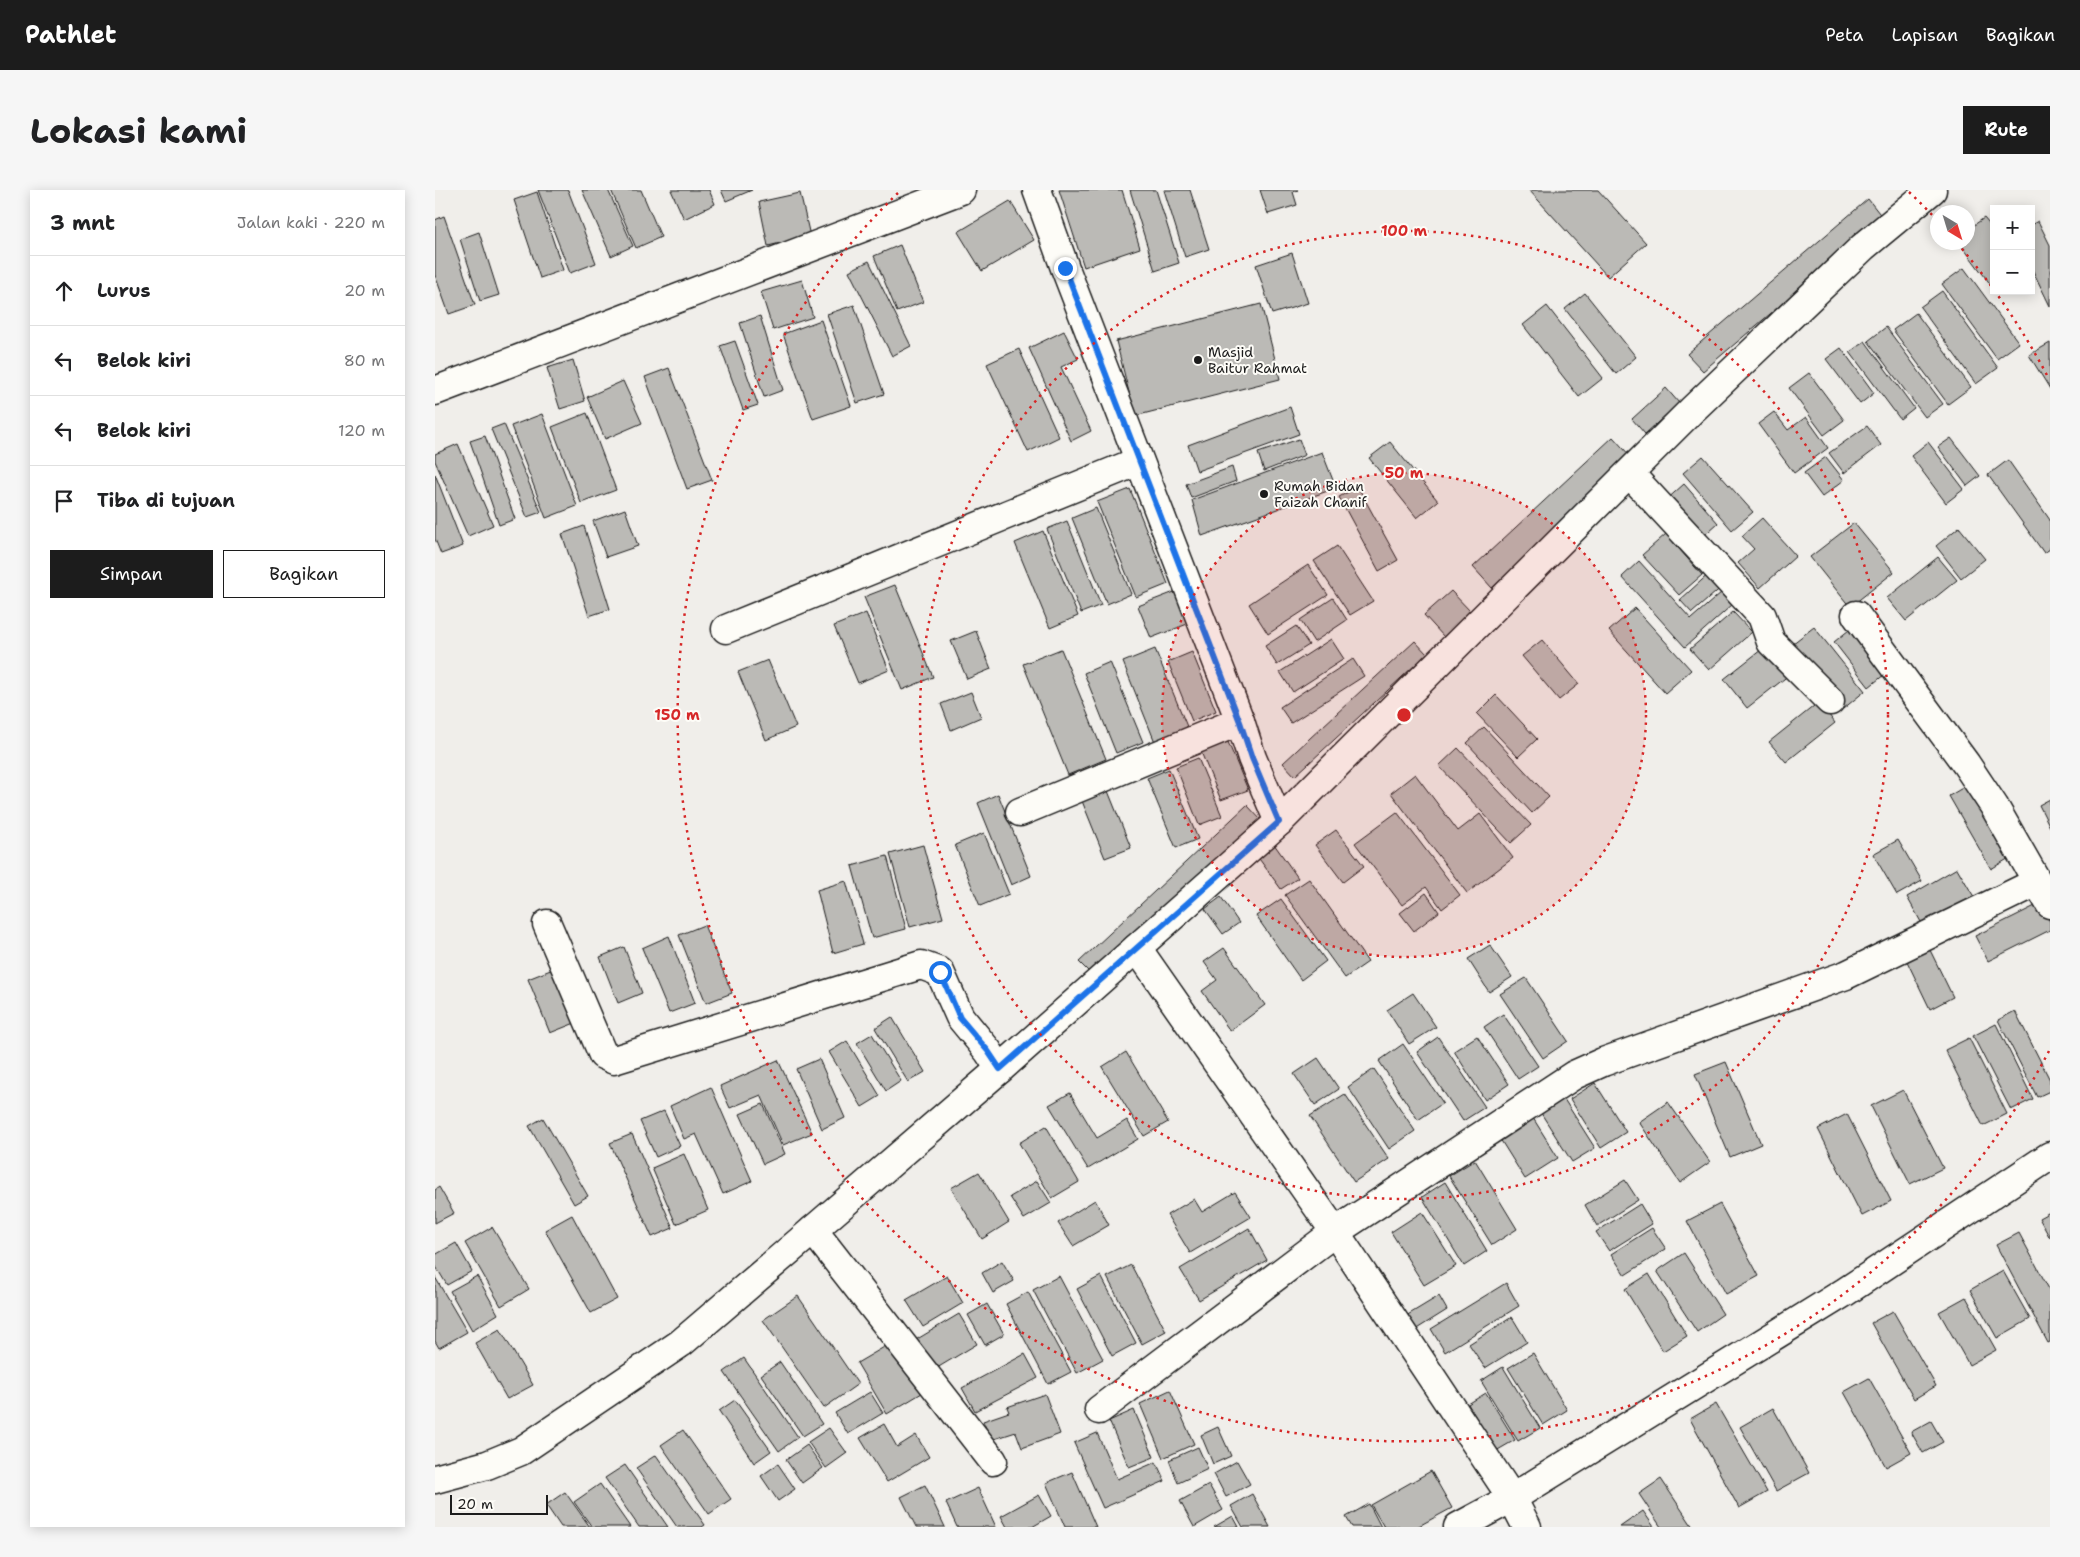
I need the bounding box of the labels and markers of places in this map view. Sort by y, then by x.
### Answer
place label: Masjid Baitur Rahmat [1208,343,1307,377]
marker: Masjid Baitur Rahmat [1192,354,1204,366]
place label: Rumah Bidan Faizah Chanif [1274,477,1368,511]
marker: Rumah Bidan Faizah Chanif [1258,488,1270,500]
centre of rings [1395,706,1413,724]

